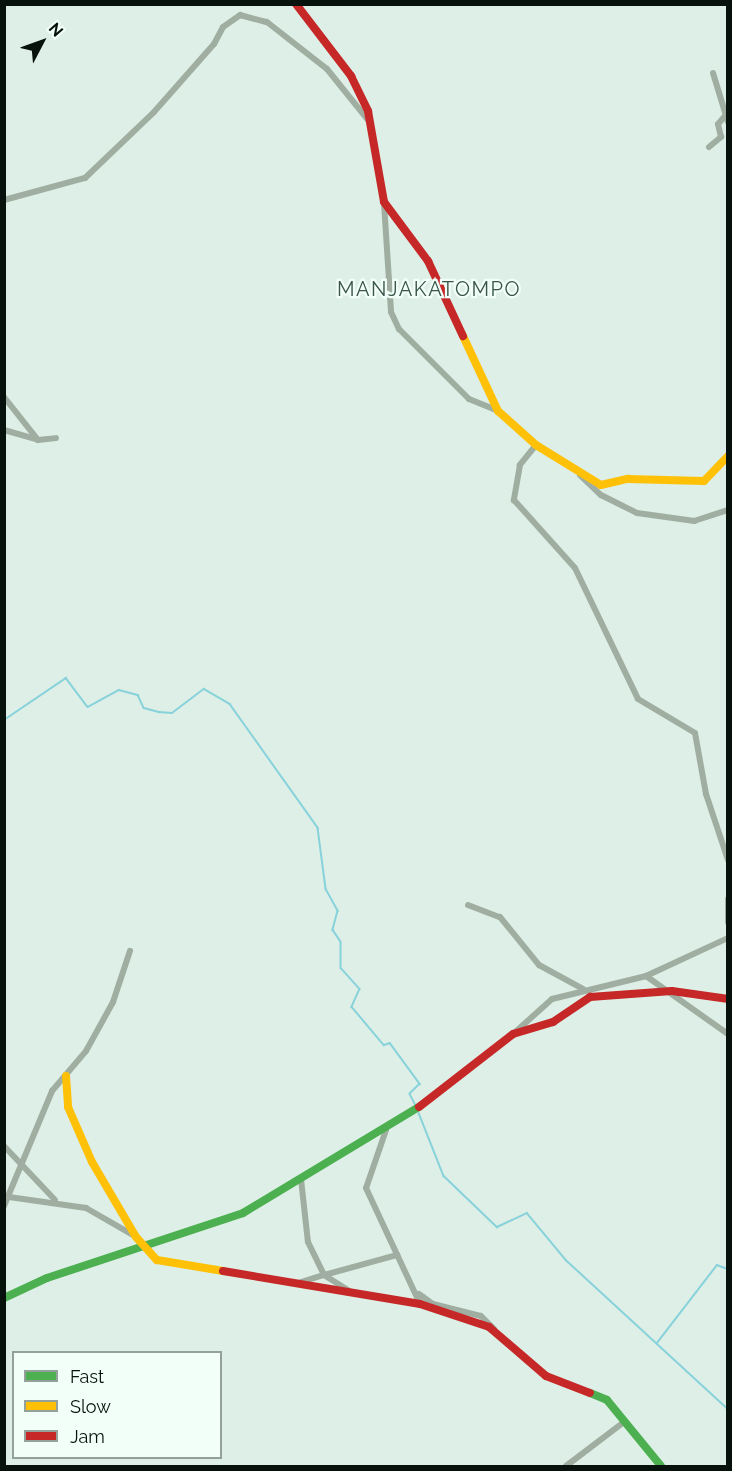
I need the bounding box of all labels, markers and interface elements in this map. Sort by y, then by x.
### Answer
north arrow [12,12,72,72]
text: N [45,19,67,41]
district label: MANJAKATOMPO [337,277,521,301]
legend [12,1351,222,1459]
text: Fast [70,1366,104,1387]
text: Slow [70,1396,111,1417]
text: Jam [70,1426,105,1447]

